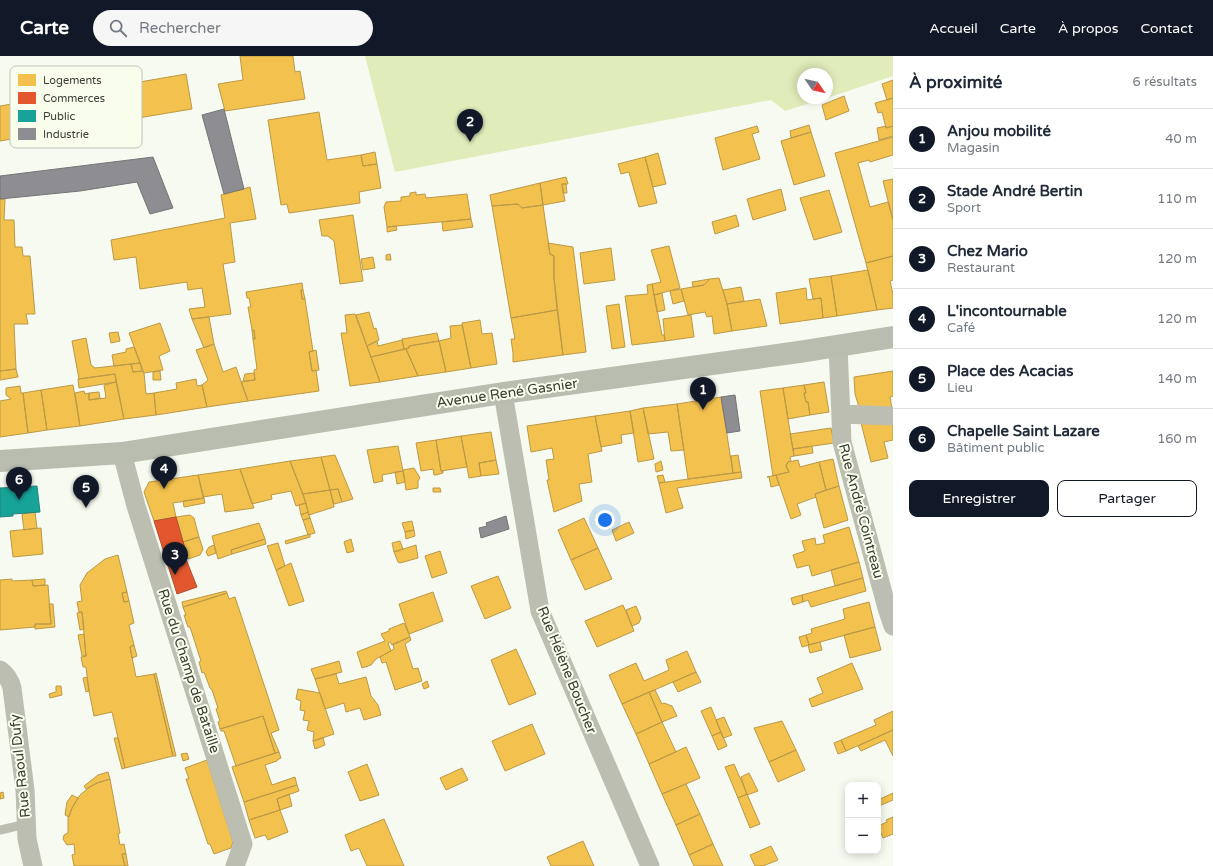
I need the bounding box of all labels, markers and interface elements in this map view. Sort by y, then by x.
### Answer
search box [93,10,373,46]
text: Carte [20,17,69,39]
icon: search [107,17,129,39]
text: Rechercher [139,19,221,37]
text: Accueil [929,20,978,37]
text: Carte [1000,20,1036,37]
text: À propos [1058,20,1119,37]
text: Contact [1141,20,1193,37]
legend [10,66,142,148]
north arrow [797,68,833,104]
text: À proximité [909,72,1002,93]
text: Logements [43,74,102,87]
text: 6 résultats [1133,74,1197,90]
text: Commerces [43,92,105,105]
pin: 2 [457,109,483,142]
text: Public [43,110,75,123]
text: Anjou mobilité [947,122,1051,140]
text: Industrie [43,128,89,141]
text: 1 [918,131,926,147]
text: 40 m [1165,131,1197,147]
text: Magasin [947,140,1000,156]
text: Stade André Bertin [947,182,1083,200]
text: 2 [918,191,926,207]
text: 110 m [1157,191,1197,207]
text: Sport [947,200,981,216]
text: Chez Mario [947,242,1028,260]
text: 3 [918,251,926,267]
text: 120 m [1157,251,1197,267]
text: Restaurant [947,260,1015,276]
text: L'incontournable [947,302,1067,320]
text: 4 [918,311,926,327]
text: 120 m [1157,311,1197,327]
text: Café [947,320,975,336]
text: Place des Acacias [947,362,1073,380]
text: 5 [918,371,926,387]
text: 140 m [1157,371,1197,387]
street label: Avenue René Gasnier [435,375,579,411]
pin: 1 [690,377,716,410]
text: Lieu [947,380,973,396]
text: Chapelle Saint Lazare [947,422,1100,440]
text: 6 [918,431,926,447]
text: 160 m [1157,431,1197,447]
text: Bâtiment public [947,440,1045,456]
street label: Rue André Cointreau [835,442,887,580]
pin: 4 [151,456,177,489]
pin: 6 [6,467,32,500]
pin: 5 [73,475,99,508]
button: Enregistrer [909,480,1049,517]
button: Partager [1057,480,1197,517]
your location [595,510,615,530]
pin: 3 [162,542,188,575]
street label: Rue du Champ de Bataille [154,587,224,755]
street label: Rue Hélène Boucher [534,604,601,737]
street label: Rue Raoul Dufy [6,713,34,819]
map controls [845,782,881,854]
button: + [845,782,881,818]
button: − [845,818,881,854]

